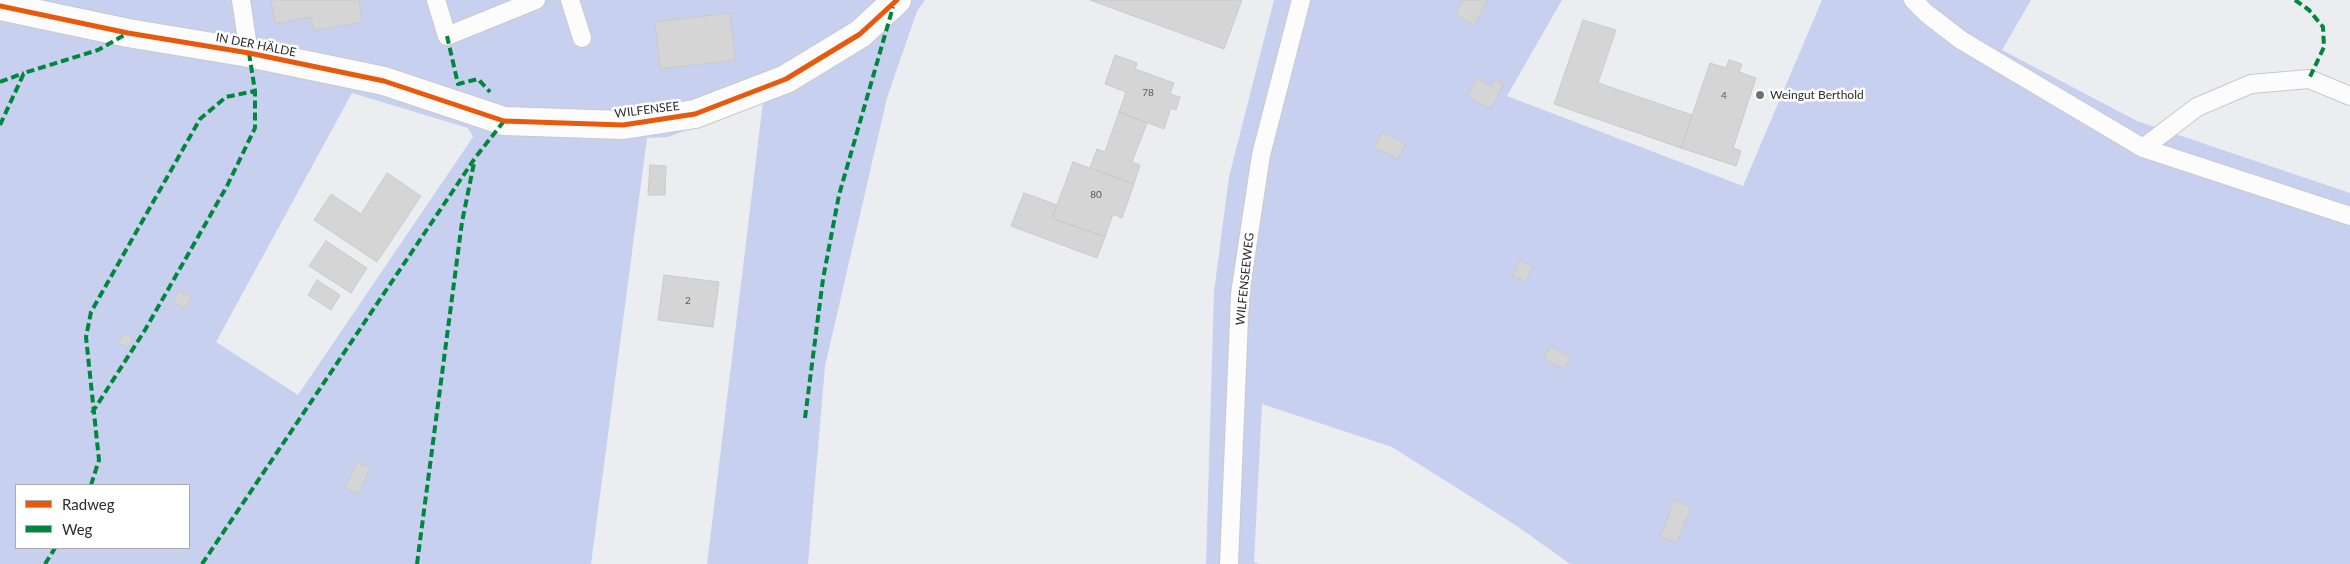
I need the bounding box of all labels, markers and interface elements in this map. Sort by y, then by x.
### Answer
street label: IN DER HÄLDE [215,30,297,60]
house number: 78 [1142,87,1154,99]
place label: Weingut Berthold [1770,88,1864,102]
marker: Weingut Berthold [1754,89,1766,101]
house number: 4 [1721,90,1727,102]
street label: WILFENSEE [614,99,680,121]
house number: 80 [1090,189,1102,201]
street label: WILFENSEEWEG [1233,232,1257,326]
house number: 2 [685,295,691,307]
legend [15,484,190,549]
text: Radweg [62,495,115,513]
text: Weg [62,520,92,538]

